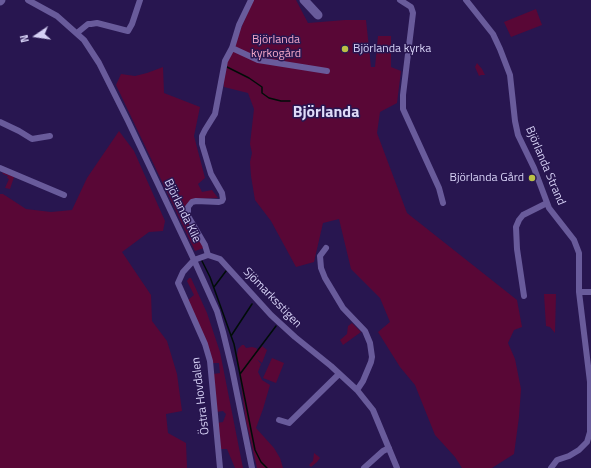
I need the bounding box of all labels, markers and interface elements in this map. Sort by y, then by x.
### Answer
north arrow [16,16,56,56]
text: N [16,33,33,44]
park label: Björlanda kyrkogård [251,33,301,61]
place label: Björlanda kyrka [353,42,431,56]
marker: Björlanda kyrka [340,44,350,54]
district label: Björlanda [293,103,359,123]
street label: Björlanda Strand [522,124,568,208]
place label: Björlanda Gård [450,171,524,185]
marker: Björlanda Gård [527,173,537,183]
street label: Björlanda Kile [160,177,204,245]
street label: Sjömarksstigen [240,265,304,331]
street label: Östra Hovdalen [189,356,213,436]

